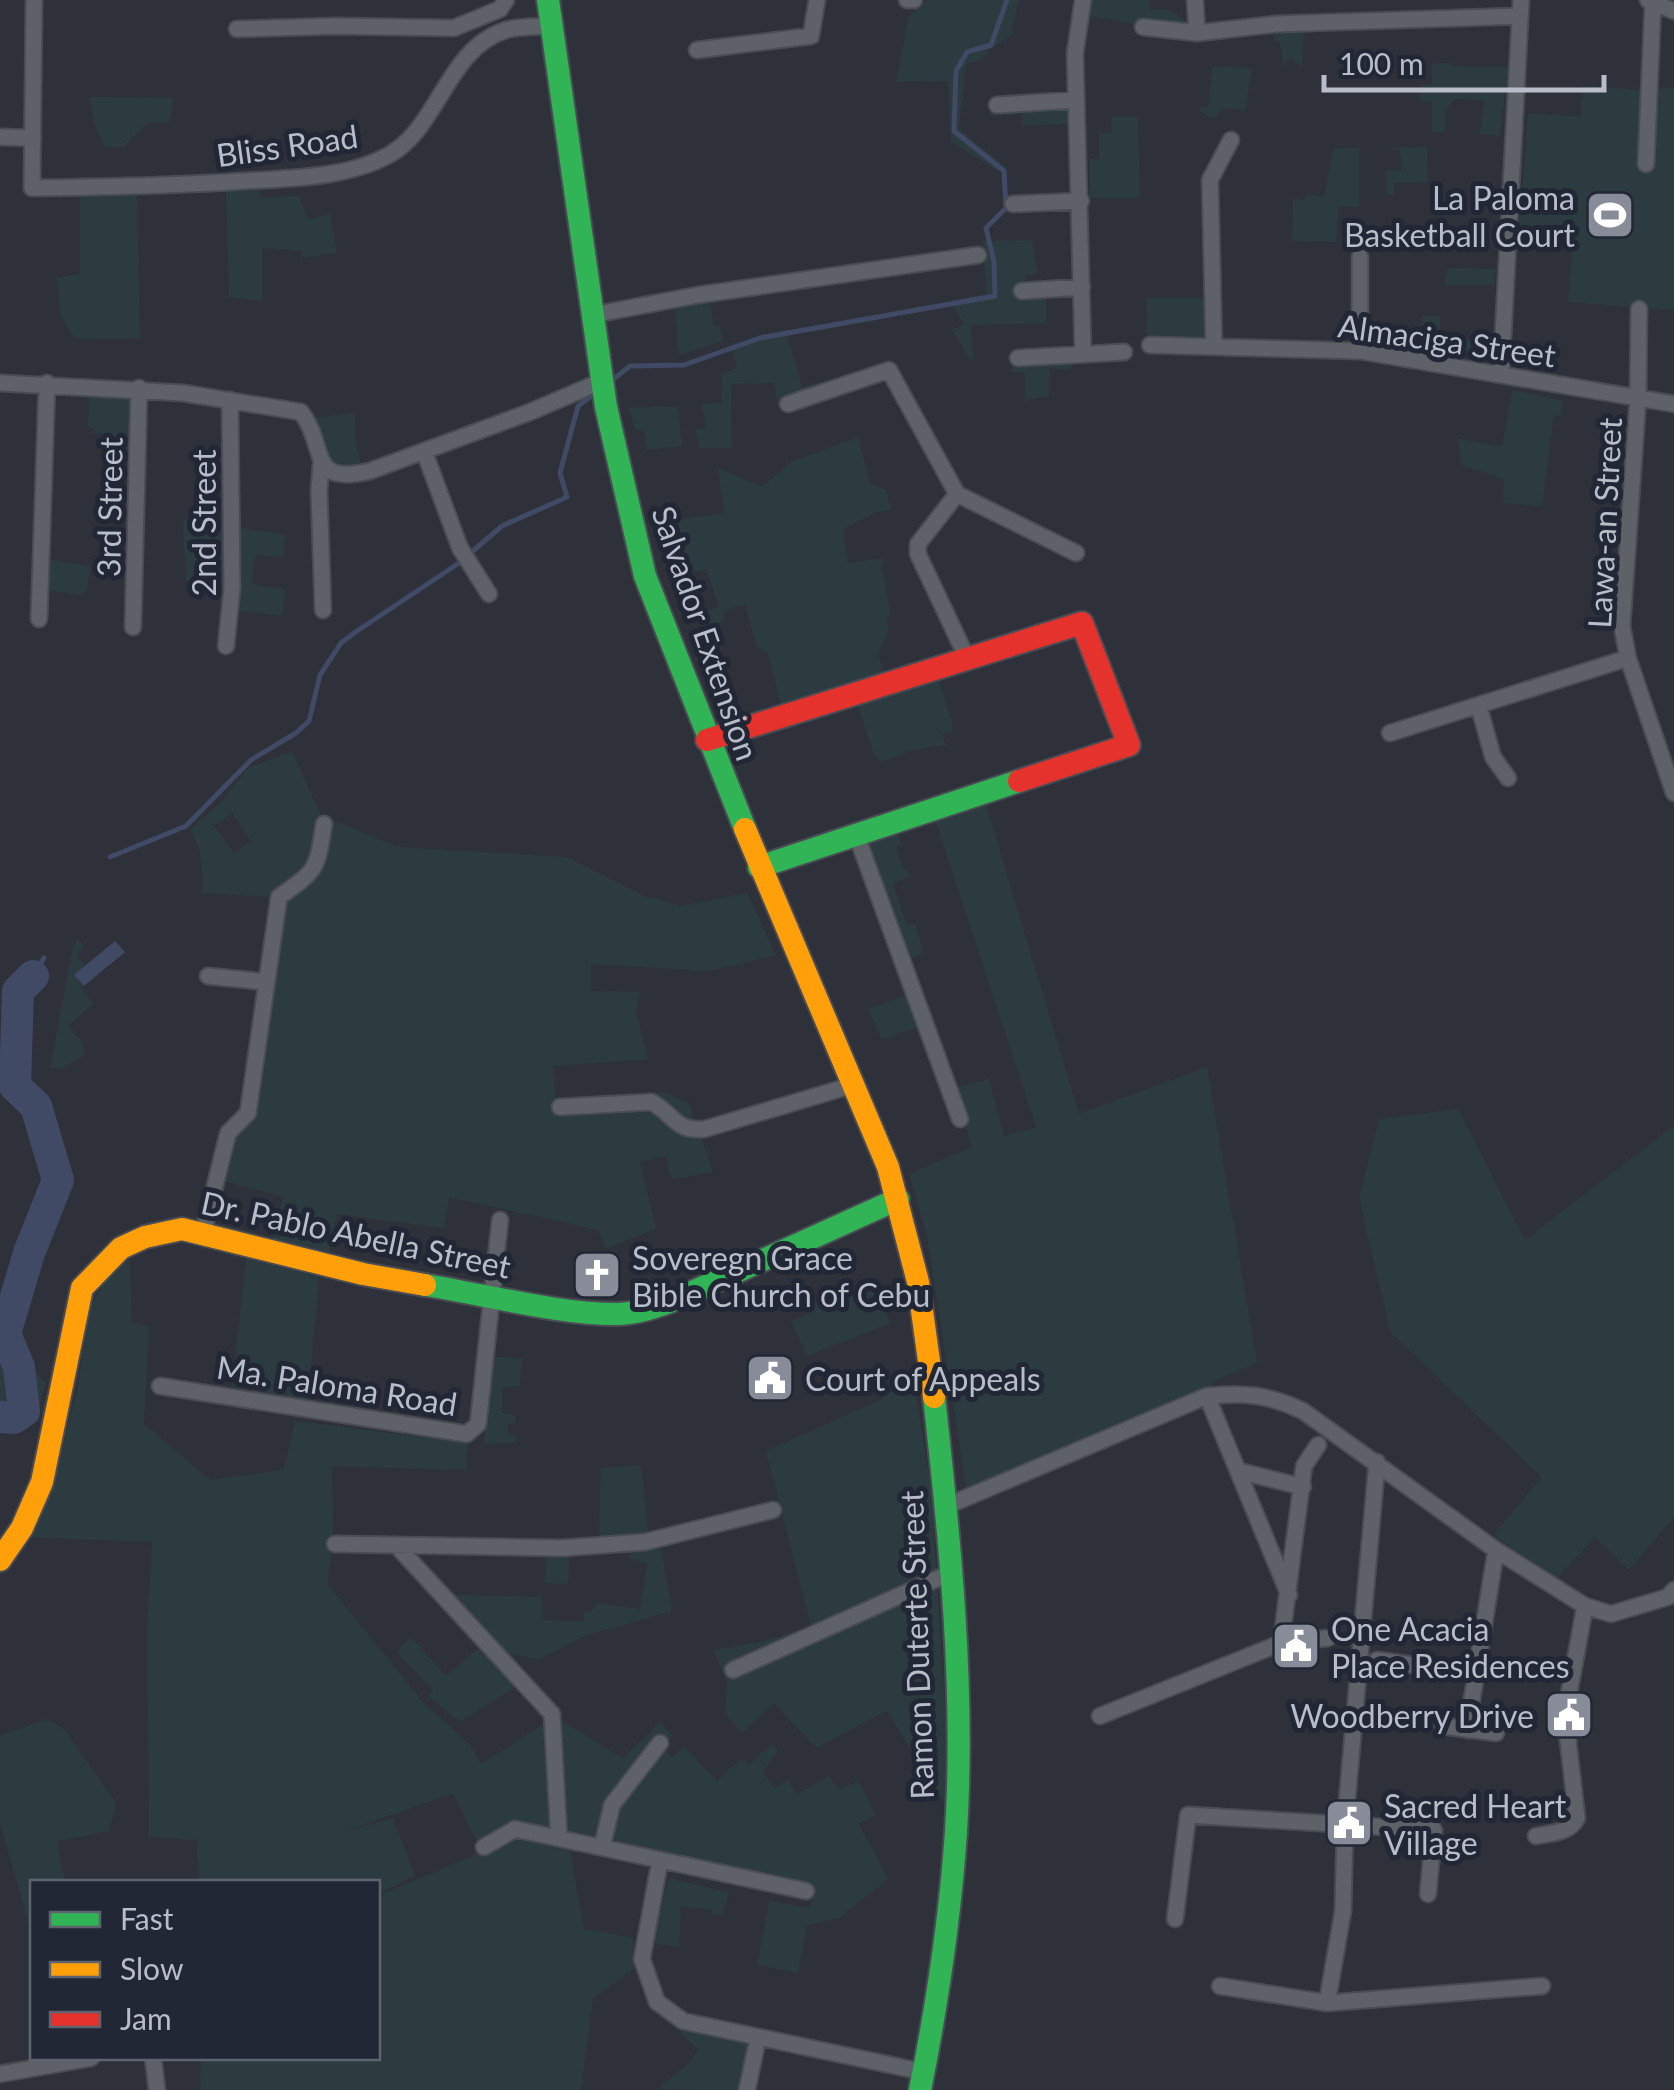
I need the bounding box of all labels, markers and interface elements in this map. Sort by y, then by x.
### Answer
scale bar [1324,30,1604,92]
text: 100 m [1339,45,1424,81]
street label: Bliss Road [214,116,360,174]
place label: La Paloma Basketball Court [1344,178,1576,254]
sports icon: La Paloma Basketball Court [1584,189,1636,241]
street label: Almaciga Street [1336,305,1559,375]
street label: Lawa-an Street [1579,416,1629,629]
street label: 3rd Street [88,436,130,577]
street label: 2nd Street [184,449,223,596]
street label: Salvador Extension [644,501,768,765]
street label: Dr. Pablo Abella Street [198,1182,515,1286]
place label: Soveregn Grace Bible Church of Cebu [632,1238,930,1314]
church icon: Soveregn Grace Bible Church of Cebu [571,1249,623,1301]
street label: Ma. Paloma Road [214,1347,460,1423]
public building icon: Court of Appeals [744,1352,796,1404]
place label: Court of Appeals [805,1359,1041,1398]
street label: Ramon Duterte Street [891,1489,941,1800]
place label: One Acacia Place Residences [1331,1609,1570,1685]
public building icon: One Acacia Place Residences [1270,1620,1322,1672]
public building icon: Woodberry Drive [1543,1689,1595,1741]
place label: Woodberry Drive [1290,1696,1534,1735]
place label: Sacred Heart Village [1384,1786,1567,1862]
public building icon: Sacred Heart Village [1323,1797,1375,1849]
legend [30,1880,380,2060]
text: Fast [120,1900,174,1936]
text: Slow [120,1950,184,1986]
text: Jam [120,2000,172,2036]

